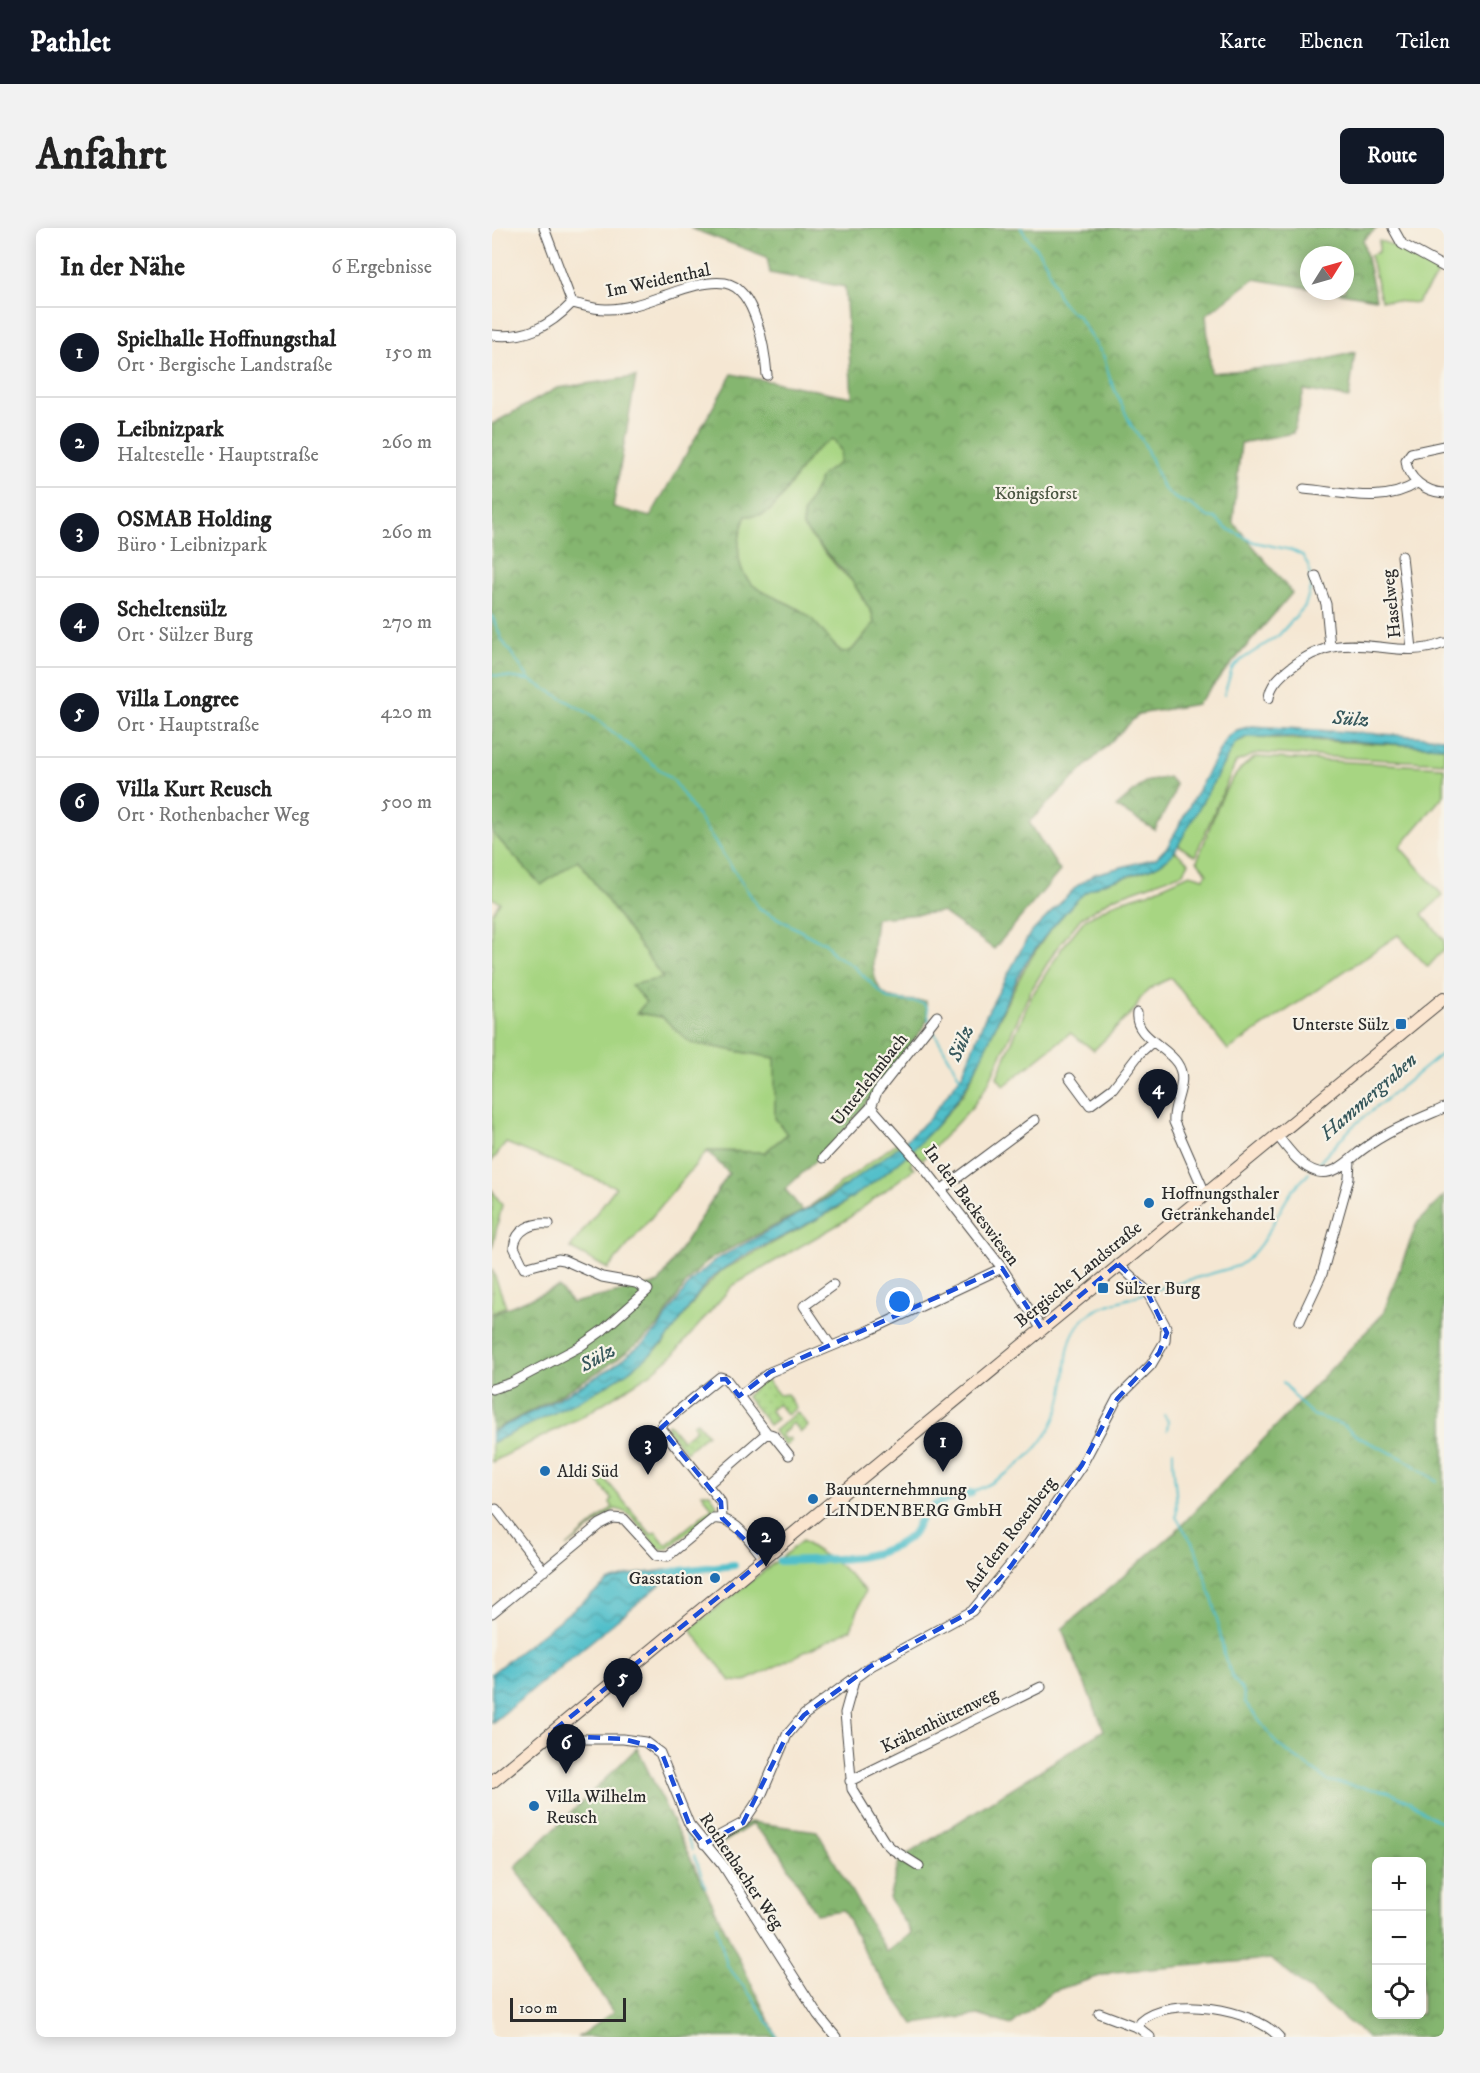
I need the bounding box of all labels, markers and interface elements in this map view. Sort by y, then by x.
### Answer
text: Pathlet [30,25,111,60]
text: Karte [1219,29,1266,55]
text: Ebenen [1299,29,1363,55]
text: Teilen [1396,29,1450,55]
button: Route [1340,128,1444,184]
text: Anfahrt [36,130,167,182]
north arrow [1300,246,1354,300]
text: In der Nähe [60,251,185,284]
text: 6 Ergebnisse [331,255,432,280]
street label: Im Weidenthal [604,259,713,303]
text: Spielhalle Hoffnungsthal [117,326,336,353]
text: 1 [76,340,83,365]
text: 150 m [385,340,432,365]
text: Ort · Bergische Landstraße [117,353,333,378]
text: Leibnizpark [117,416,224,443]
text: 2 [75,430,84,455]
text: 260 m [382,430,432,455]
text: Haltestelle · Hauptstraße [117,443,319,468]
park label: Königsforst [995,483,1078,505]
text: OSMAB Holding [117,506,271,533]
text: 3 [76,520,83,545]
text: 260 m [382,520,432,545]
text: Büro · Leibnizpark [117,533,267,558]
street label: Haselweg [1377,568,1407,639]
text: Scheltensülz [117,596,227,623]
text: 4 [74,610,85,635]
text: 270 m [382,610,432,635]
text: Ort · Sülzer Burg [117,623,253,648]
text: Villa Longree [117,686,239,713]
text: 5 [75,700,84,725]
text: 420 m [381,700,432,725]
water label: Sülz [1330,706,1370,733]
text: Ort · Hauptstraße [117,713,259,738]
text: Villa Kurt Reusch [117,776,272,803]
text: 6 [74,790,85,815]
text: 500 m [381,790,432,815]
text: Ort · Rothenbacher Weg [117,803,309,828]
place label: Unterste Sülz [1292,1014,1389,1036]
marker: Unterste Sülz [1394,1017,1408,1031]
water label: Sülz [942,1022,980,1066]
street label: Unterlehmbach [827,1028,913,1130]
water label: Hammergraben [1314,1048,1423,1147]
pin: 4 [1138,1070,1178,1119]
street label: In den Backeswiesen [919,1141,1024,1271]
place label: Hoffnungsthaler Getränkehandel [1161,1183,1279,1226]
marker: Hoffnungsthaler Getränkehandel [1142,1196,1156,1210]
street label: Bergische Landstraße [1011,1217,1146,1333]
place label: Sülzer Burg [1115,1278,1200,1300]
marker: Sülzer Burg [1096,1281,1110,1295]
your location [885,1287,914,1316]
water label: Sülz [575,1338,620,1379]
pin: 1 [924,1422,962,1472]
pin: 3 [628,1426,668,1475]
place label: Aldi Süd [557,1461,618,1483]
marker: Aldi Süd [538,1464,552,1478]
street label: Auf dem Rosenberg [960,1473,1061,1596]
place label: Bauunternehmnung LINDENBERG GmbH [825,1479,1003,1522]
marker: Bauunternehmnung LINDENBERG GmbH [806,1492,820,1506]
pin: 2 [746,1518,786,1567]
place label: Gasstation [629,1568,704,1590]
marker: Gasstation [708,1571,722,1585]
pin: 5 [604,1658,642,1708]
street label: Krähenhüttenweg [877,1683,1002,1759]
pin: 6 [546,1724,586,1774]
place label: Villa Wilhelm Reusch [545,1786,647,1829]
marker: Villa Wilhelm Reusch [527,1799,541,1813]
street label: Rothenbacher Weg [694,1809,788,1934]
map controls [1372,1857,1426,2019]
button: + [1372,1857,1426,1911]
button: − [1372,1911,1426,1965]
button: locate [1372,1965,1426,2019]
scale bar [510,1995,626,2022]
text: 100 m [519,1998,558,2018]

